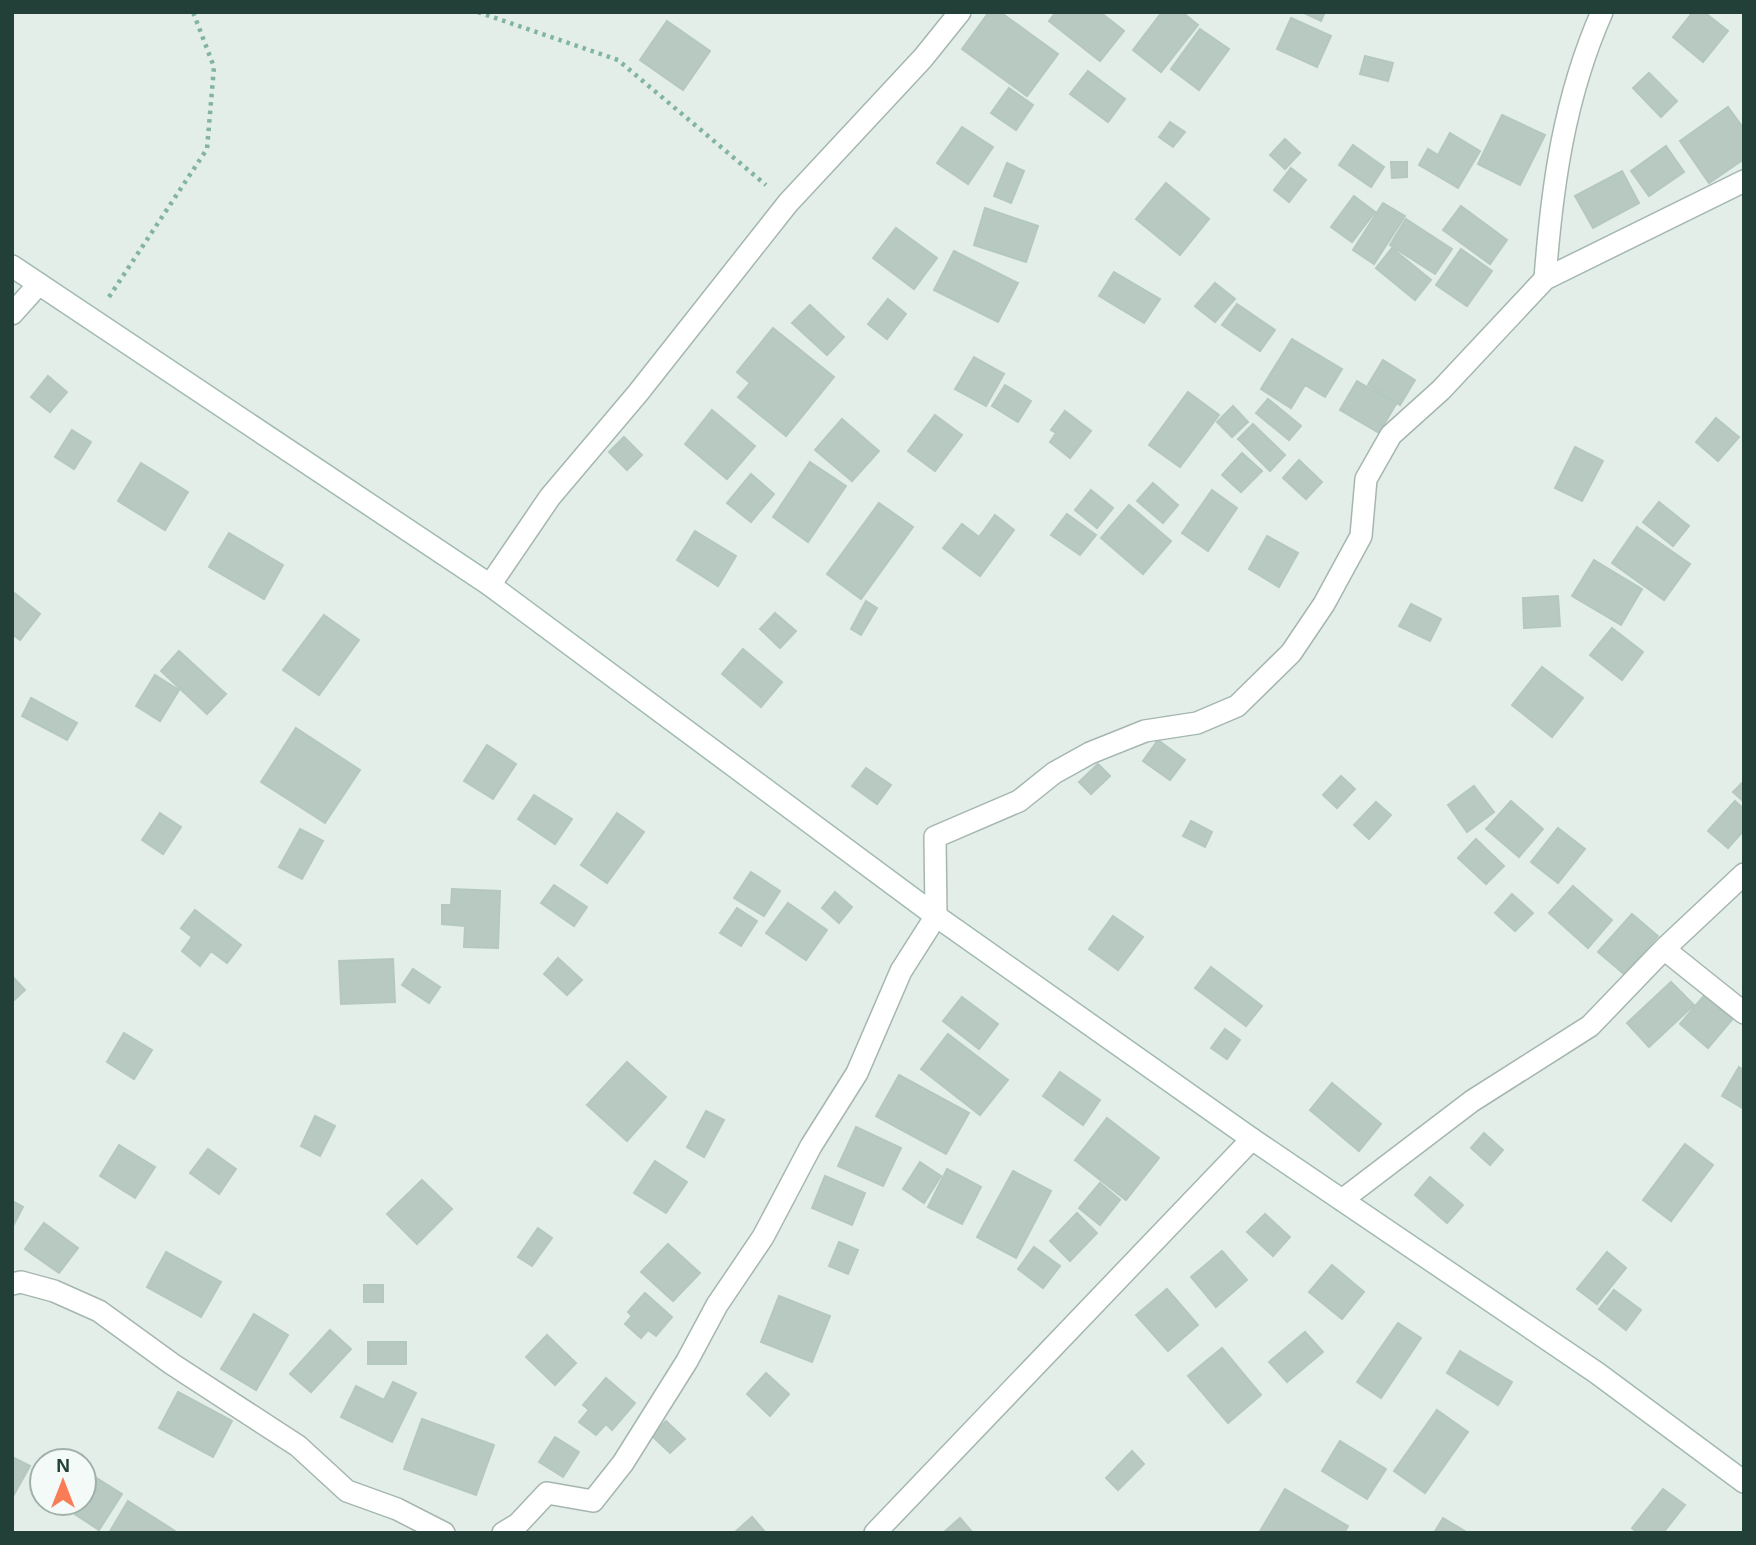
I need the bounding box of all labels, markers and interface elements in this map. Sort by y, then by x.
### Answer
north arrow [28,1447,98,1517]
text: N [56,1455,70,1476]

